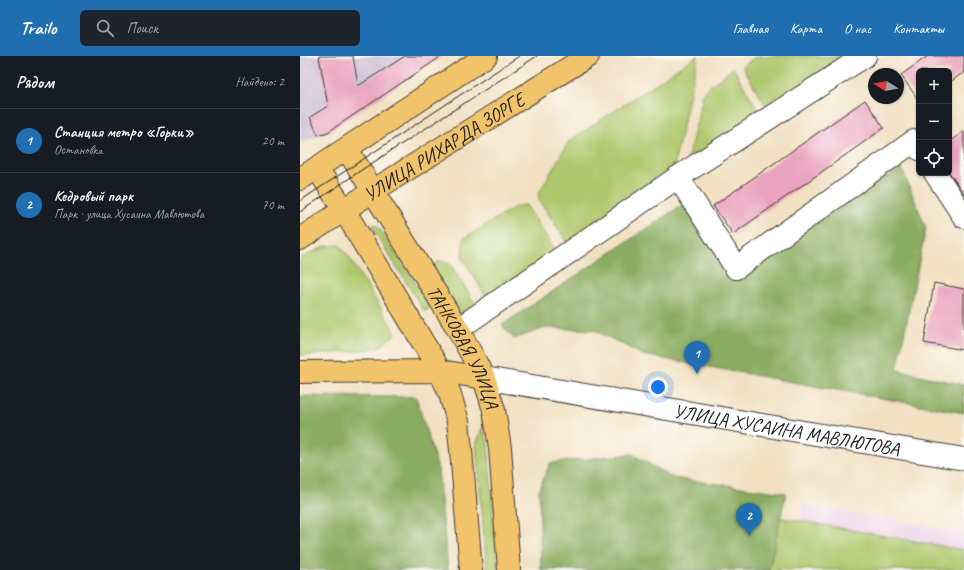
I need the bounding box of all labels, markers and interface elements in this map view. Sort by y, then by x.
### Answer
search box [80,10,360,46]
text: Trailo [20,16,56,40]
icon: search [94,17,116,39]
text: Поиск [126,19,158,38]
text: Главная [733,20,768,37]
text: Карта [790,20,822,37]
text: О нас [844,20,871,37]
text: Контакты [893,20,944,37]
north arrow [868,68,904,104]
map controls [916,68,952,176]
button: + [916,68,952,104]
text: Рядом [16,72,54,93]
text: Найдено: 2 [236,74,284,90]
street label: УЛИЦА РИХАРДА ЗОРГЕ [359,86,532,207]
button: − [916,104,952,140]
text: Станция метро «Горки» [54,123,194,142]
text: 1 [26,133,32,149]
text: 20 m [262,133,284,149]
button: locate [916,140,952,176]
text: Остановка [54,142,103,158]
text: Кедровый парк [54,187,133,206]
text: 2 [26,197,32,213]
text: 70 m [262,197,284,213]
text: Парк · улица Хусаина Мавлютова [54,206,204,222]
street label: ТАНКОВАЯ УЛИЦА [421,281,504,413]
pin: 1 [684,341,710,374]
your location [648,377,668,397]
street label: УЛИЦА ХУСАИНА МАВЛЮТОВА [672,399,902,461]
pin: 2 [736,503,762,536]

